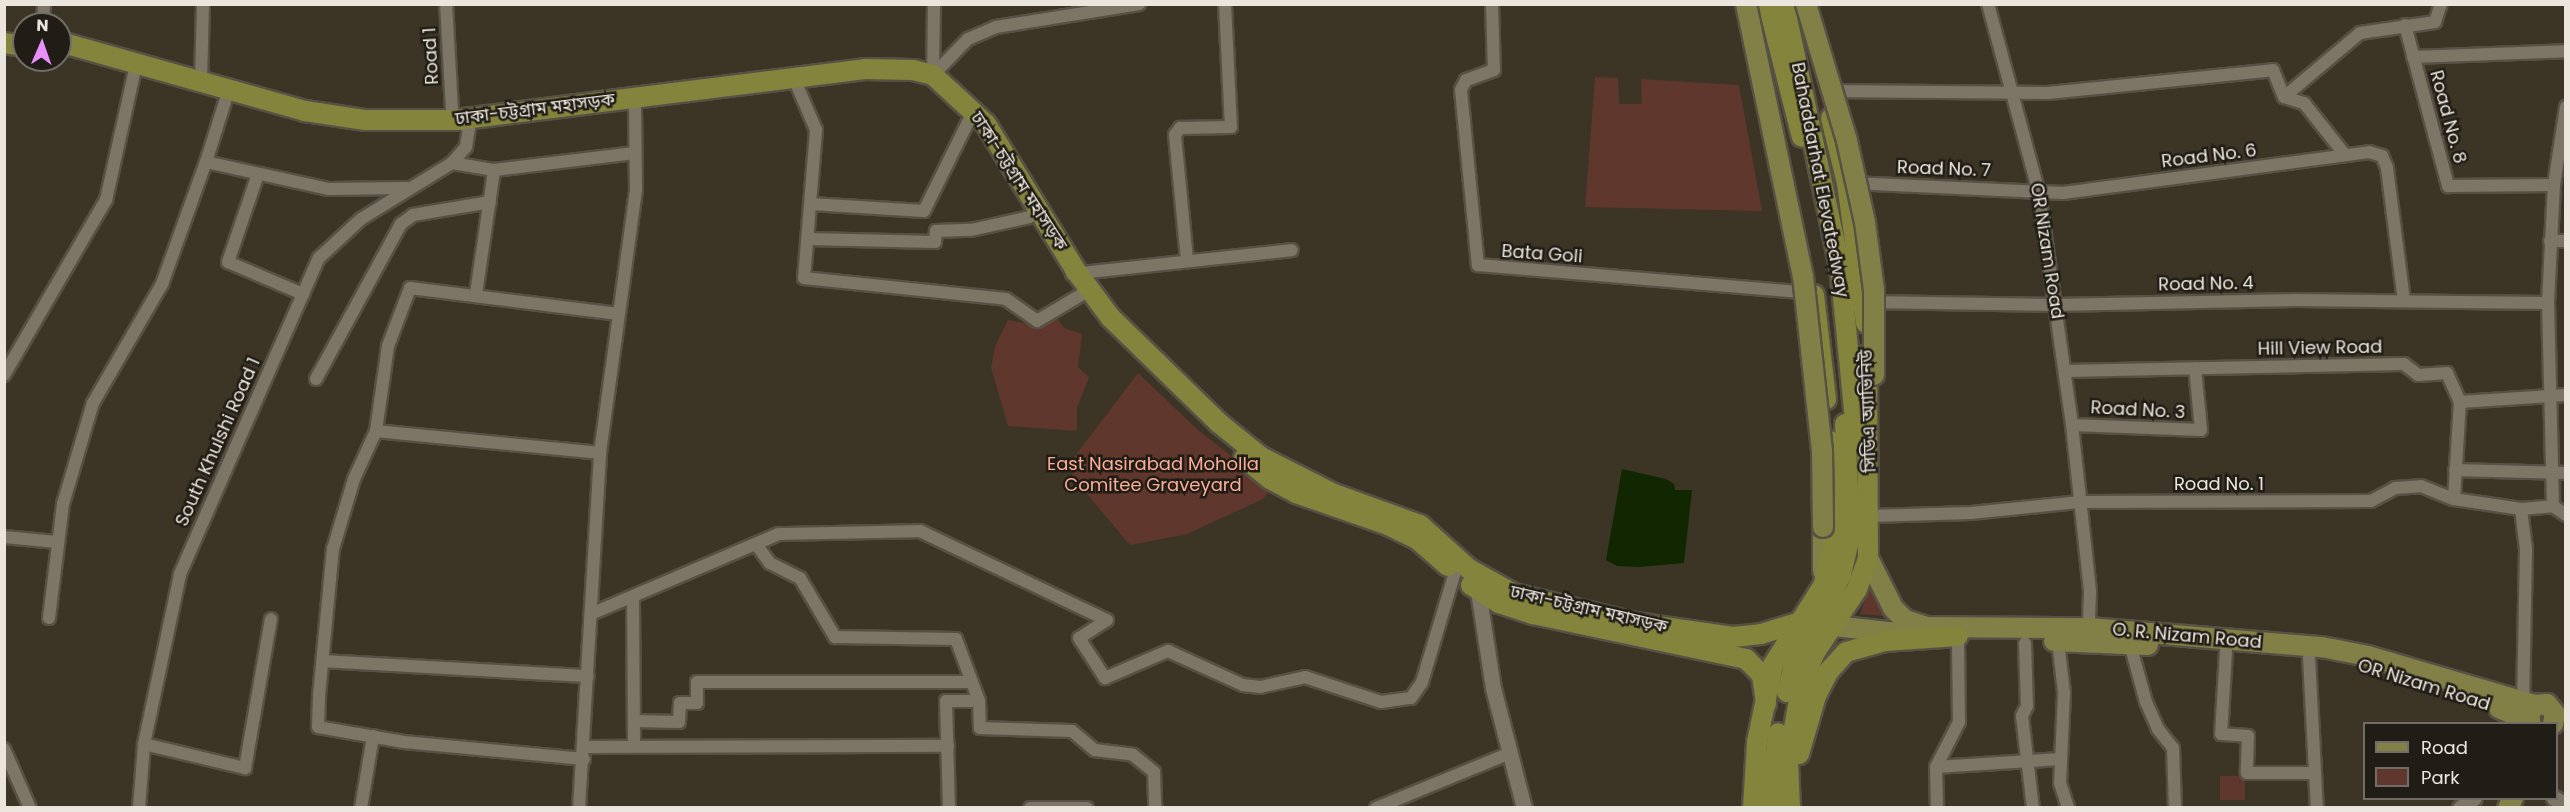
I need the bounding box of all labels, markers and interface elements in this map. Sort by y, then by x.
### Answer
north arrow [12,12,72,72]
text: N [36,14,49,37]
street label: Road 1 [419,27,443,85]
street label: Bahaddarhat Elevatedway [1787,61,1853,299]
street label: Road No. 8 [2425,68,2471,166]
street label: ঢাকা-চট্টগ্রাম মহাসড়ক [454,88,616,130]
street label: ঢাকা-চট্টগ্রাম মহাসড়ক [966,108,1072,254]
street label: Road No. 6 [2160,139,2258,173]
street label: Road No. 7 [1897,157,1991,181]
street label: OR Nizam Road [2026,181,2068,321]
street label: Bata Goli [1501,240,1583,268]
street label: Road No. 4 [2158,272,2254,296]
street label: Hill View Road [2257,336,2383,360]
street label: সিডিএ অ্যাভিনিউ [1855,349,1881,473]
street label: South Khulshi Road 1 [171,354,265,530]
street label: Road No. 3 [2090,397,2186,423]
park label: East Nasirabad Moholla Comitee Graveyard [1047,454,1259,496]
street label: Road No. 1 [2174,473,2264,495]
street label: ঢাকা-চট্টগ্রাম মহাসড়ক [1508,580,1670,638]
street label: O. R. Nizam Road [2111,619,2263,653]
street label: OR Nizam Road [2355,655,2493,715]
legend [2363,722,2558,800]
text: Road [2421,735,2468,760]
text: Park [2421,765,2460,790]

